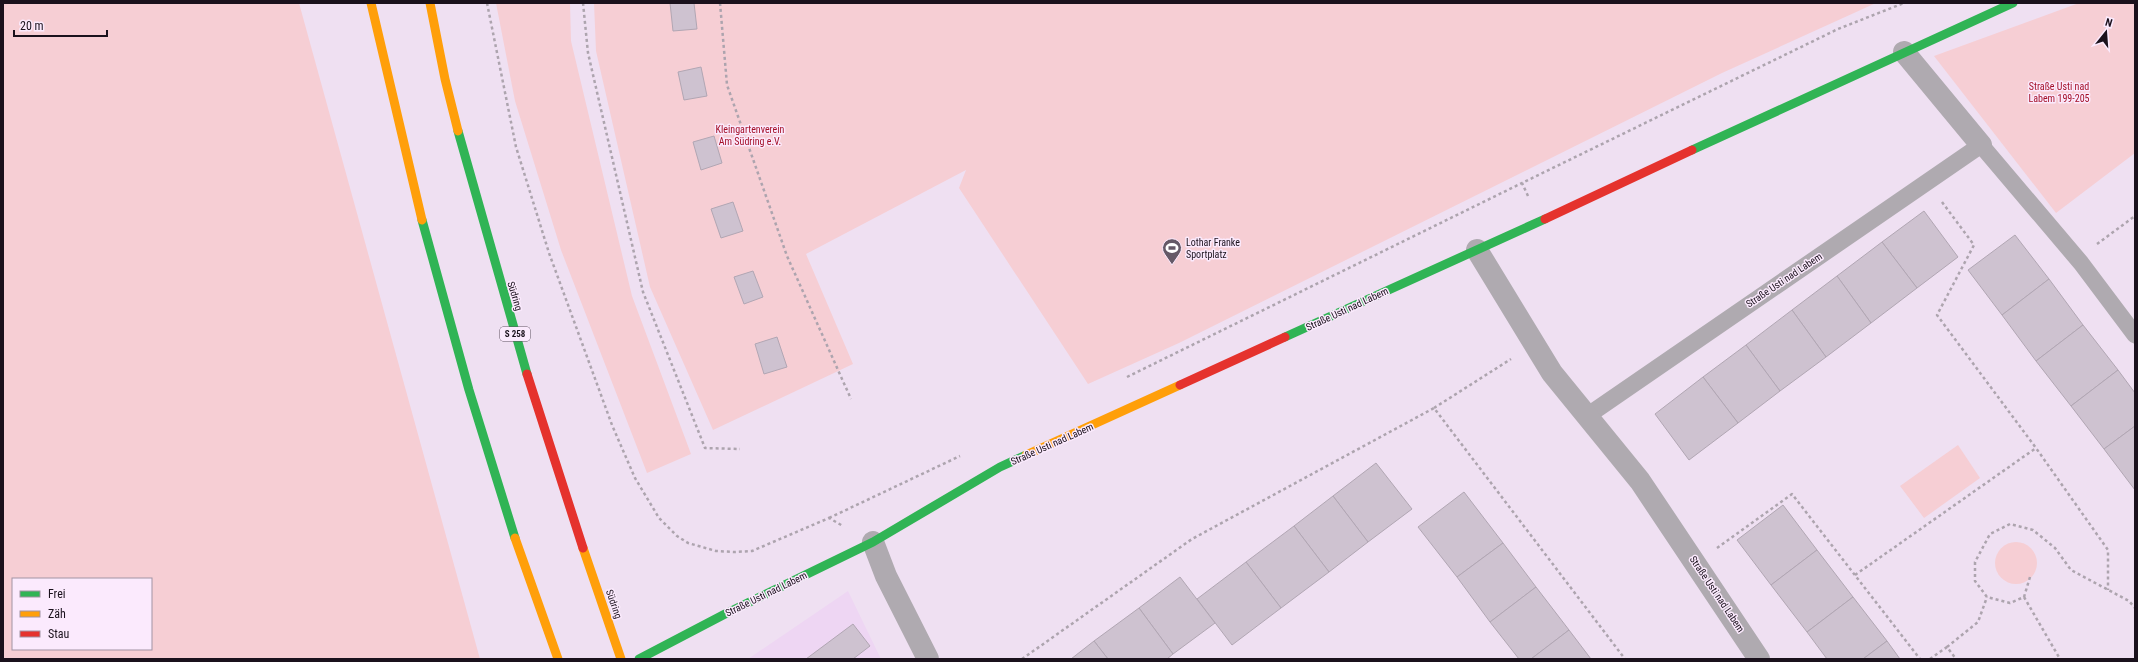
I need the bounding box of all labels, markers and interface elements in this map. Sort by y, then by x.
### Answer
scale bar [14,12,107,38]
north arrow [2086,12,2126,52]
text: N [2104,16,2114,30]
text: 20 m [20,19,44,33]
park label: Straße Usti nad Labem 199-205 [2028,81,2090,104]
park label: Kleingartenverein Am Südring e.V. [716,124,785,147]
sports icon: Lothar Franke Sportplatz [1161,237,1183,265]
place label: Lothar Franke Sportplatz [1186,237,1240,260]
street label: Straße Usti nad Labem [1744,250,1824,310]
street label: Südring [505,280,525,312]
street label: Straße Usti nad Labem [1304,285,1390,333]
road number: S 258 [500,327,530,341]
street label: Straße Usti nad Labem [1009,421,1095,467]
street label: Straße Usti nad Labem [1687,554,1747,634]
street label: Straße Usti nad Labem [723,569,809,619]
legend [12,578,152,650]
text: Frei [48,587,66,601]
street label: Südring [604,588,624,620]
text: Zäh [48,607,66,621]
text: Stau [48,627,70,641]

